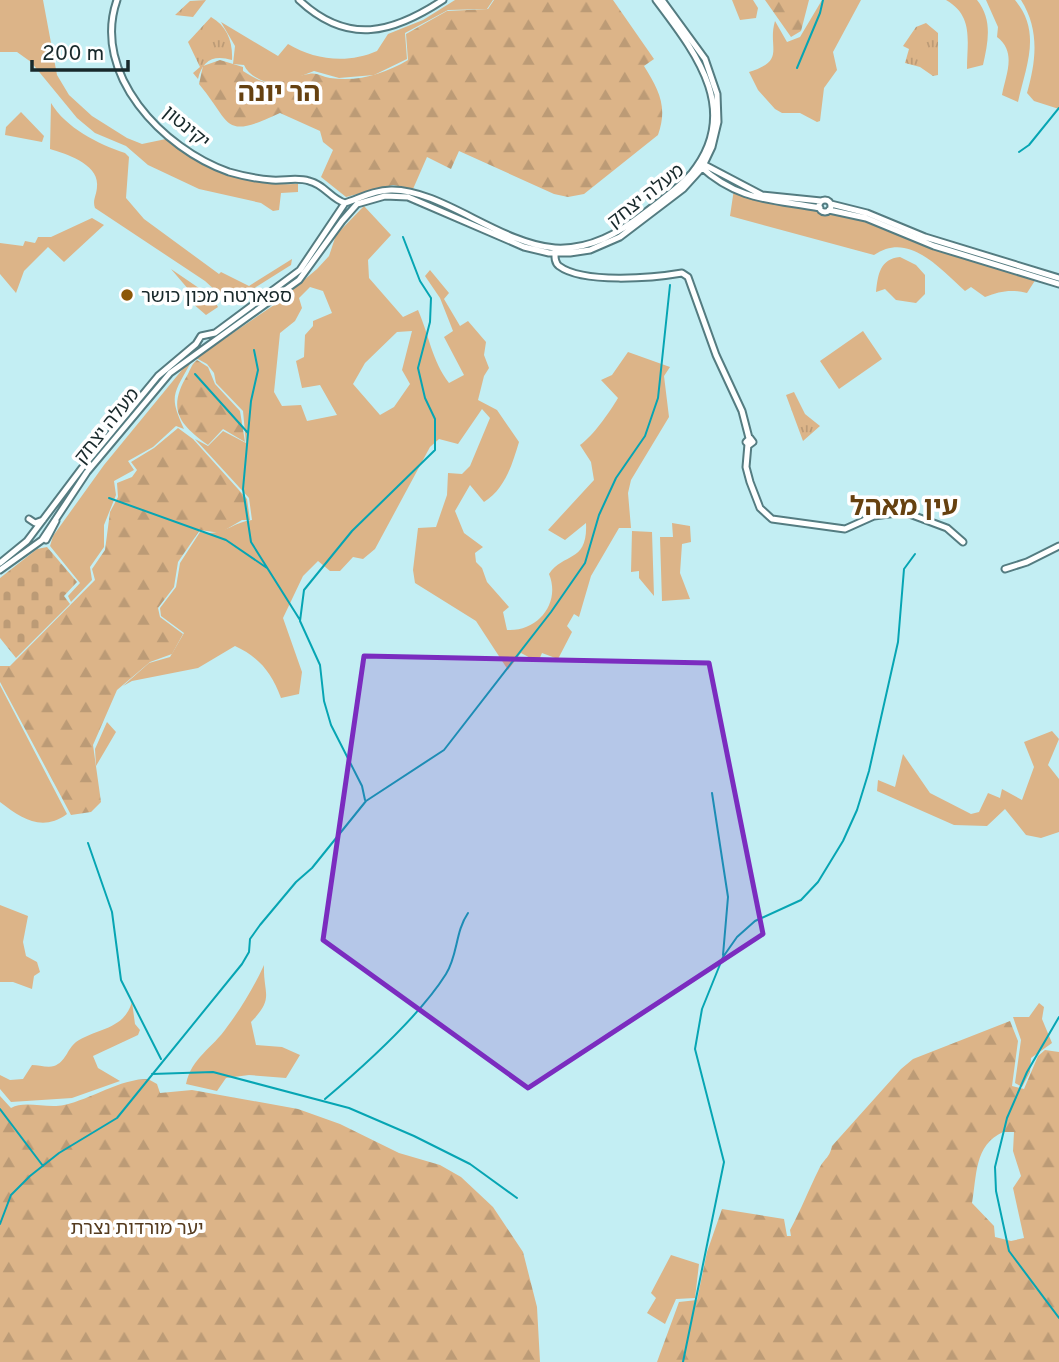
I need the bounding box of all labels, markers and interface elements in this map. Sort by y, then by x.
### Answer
scale bar [32,28,128,72]
text: 200 m [42,41,104,68]
district label: הר יונה [238,78,320,111]
street label: יקינטון [157,101,214,154]
street label: מעלה יצחק [603,159,689,234]
place label: ספארטה מכון כושר [141,285,292,309]
marker: ספארטה מכון כושר [119,287,135,303]
street label: מעלה יצחק [70,383,145,469]
district label: עין מאהל [850,492,958,525]
park label: יער מורדות נצרת [70,1217,204,1241]

